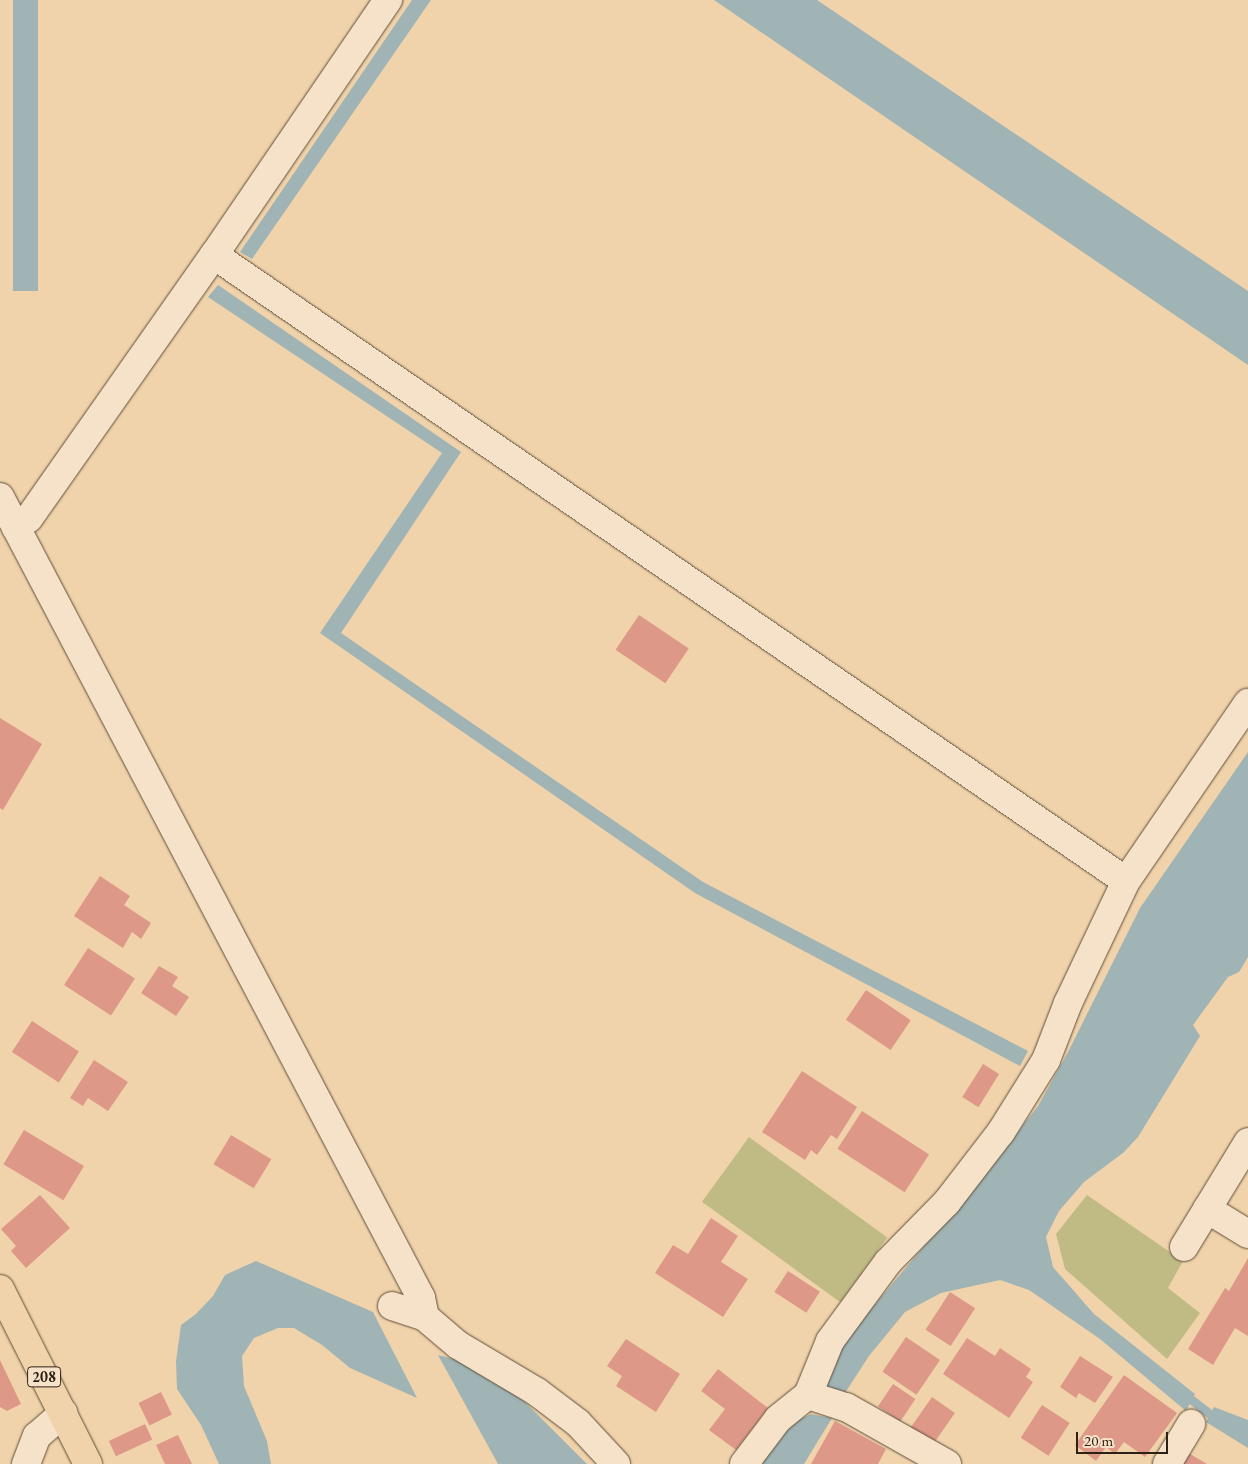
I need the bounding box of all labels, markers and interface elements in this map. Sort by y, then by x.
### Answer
road number: 208 [27,1364,62,1390]
scale bar [1078,1422,1170,1454]
text: 20 m [1084,1431,1113,1450]

